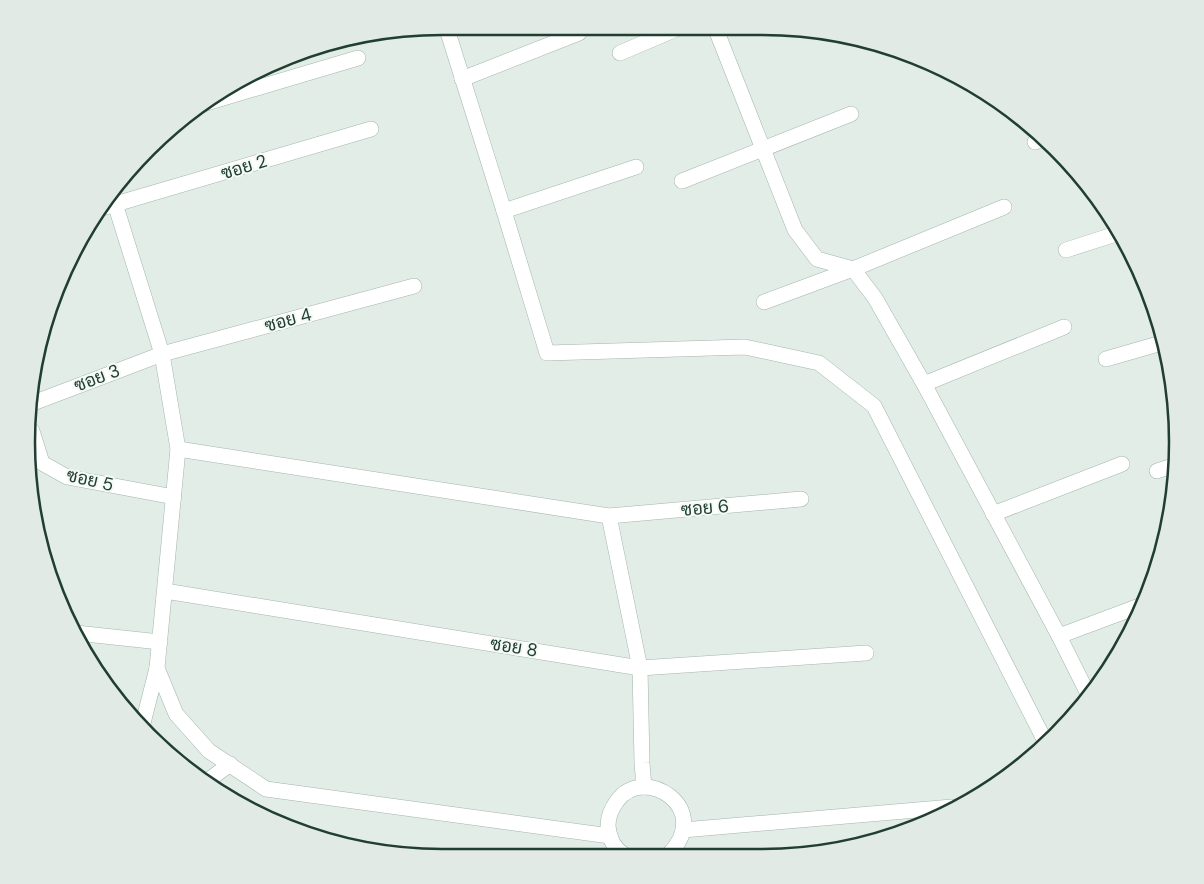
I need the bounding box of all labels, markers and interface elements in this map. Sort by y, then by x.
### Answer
street label: ซอย 2 [218,149,270,185]
street label: ซอย 4 [262,302,314,338]
street label: ซอย 3 [71,358,123,398]
street label: ซอย 5 [64,463,116,497]
street label: ซอย 6 [680,494,730,522]
street label: ซอย 8 [489,631,539,663]

